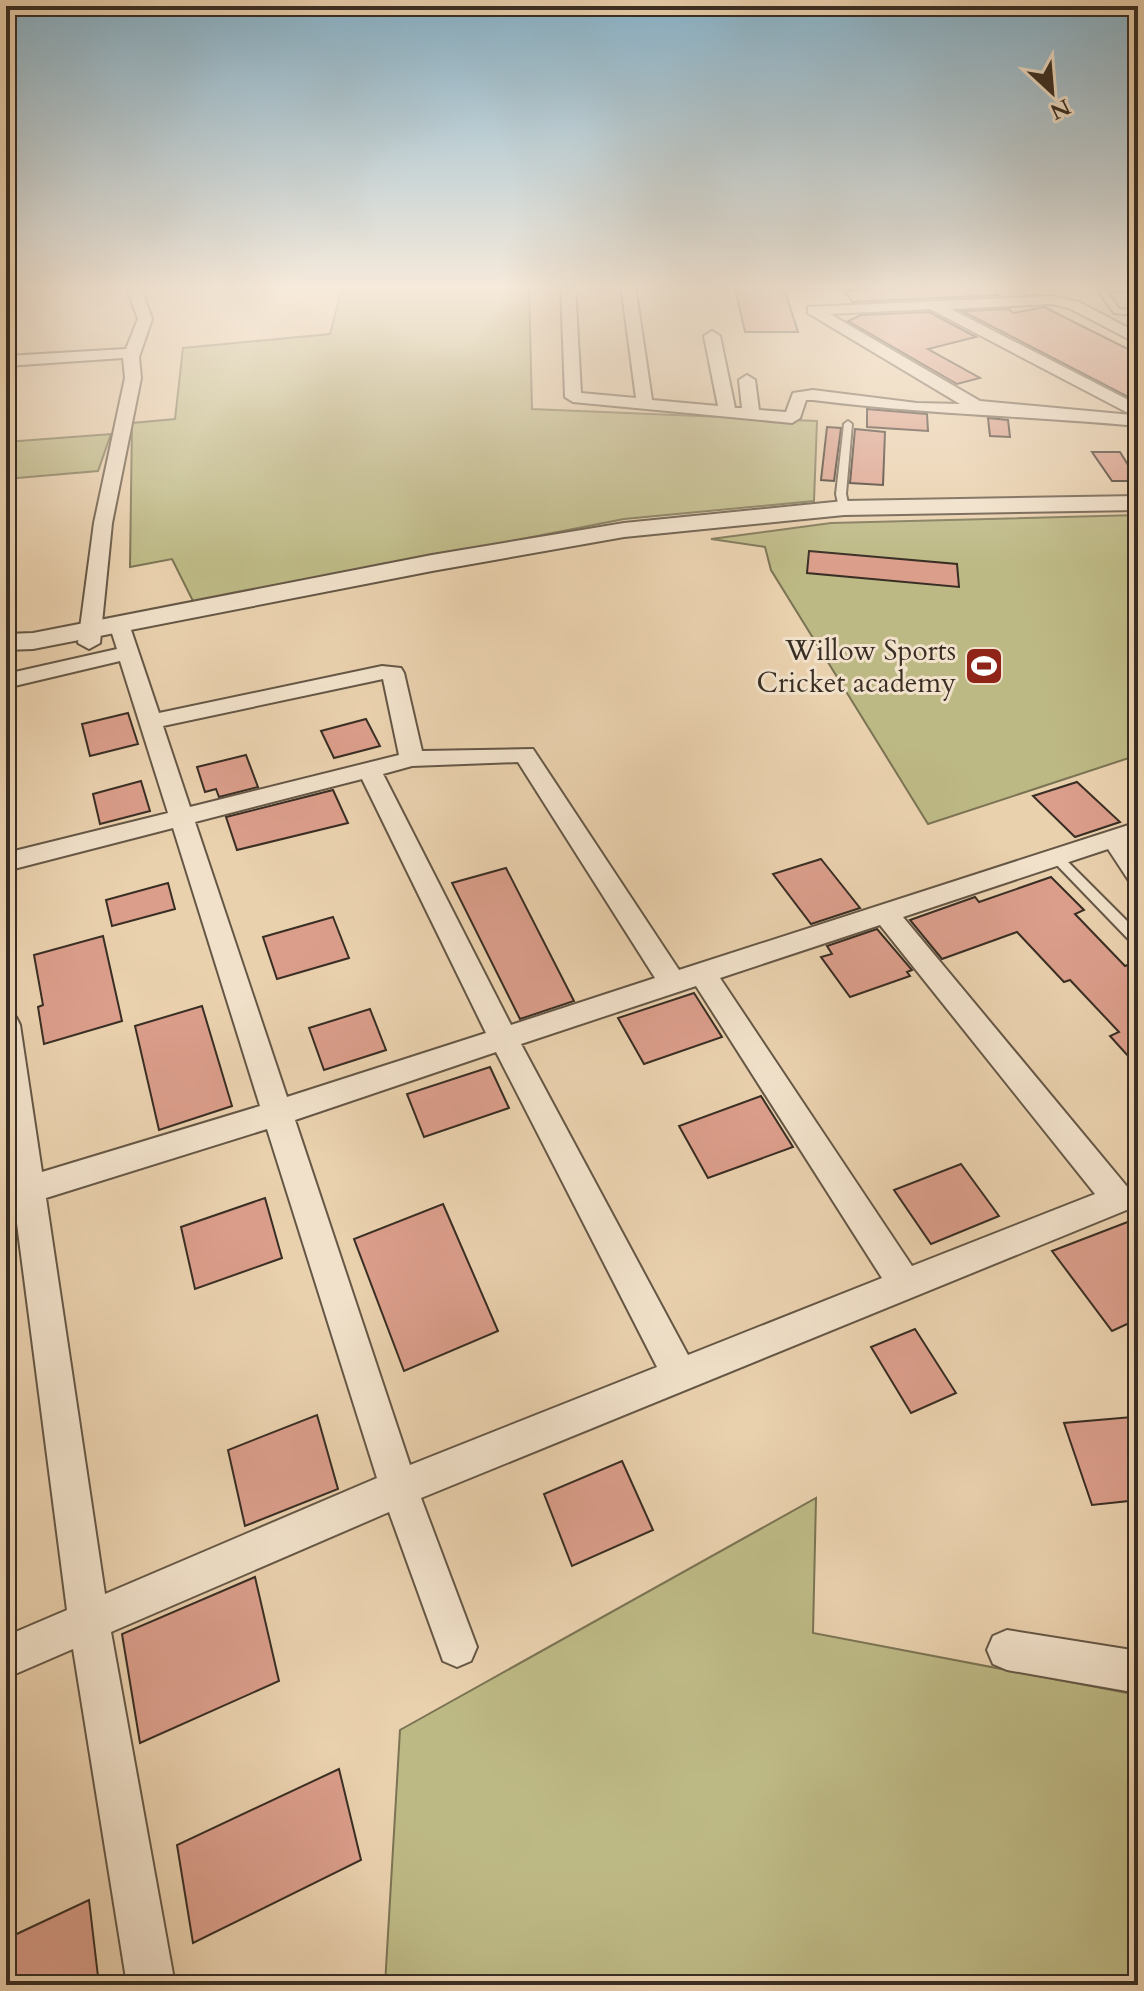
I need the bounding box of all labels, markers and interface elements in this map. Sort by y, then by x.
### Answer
north arrow [1012,52,1092,132]
text: N [1045,91,1075,127]
place label: Willow Sports Cricket academy [757,632,956,702]
sports icon: Willow Sports Cricket academy [963,645,1005,687]

